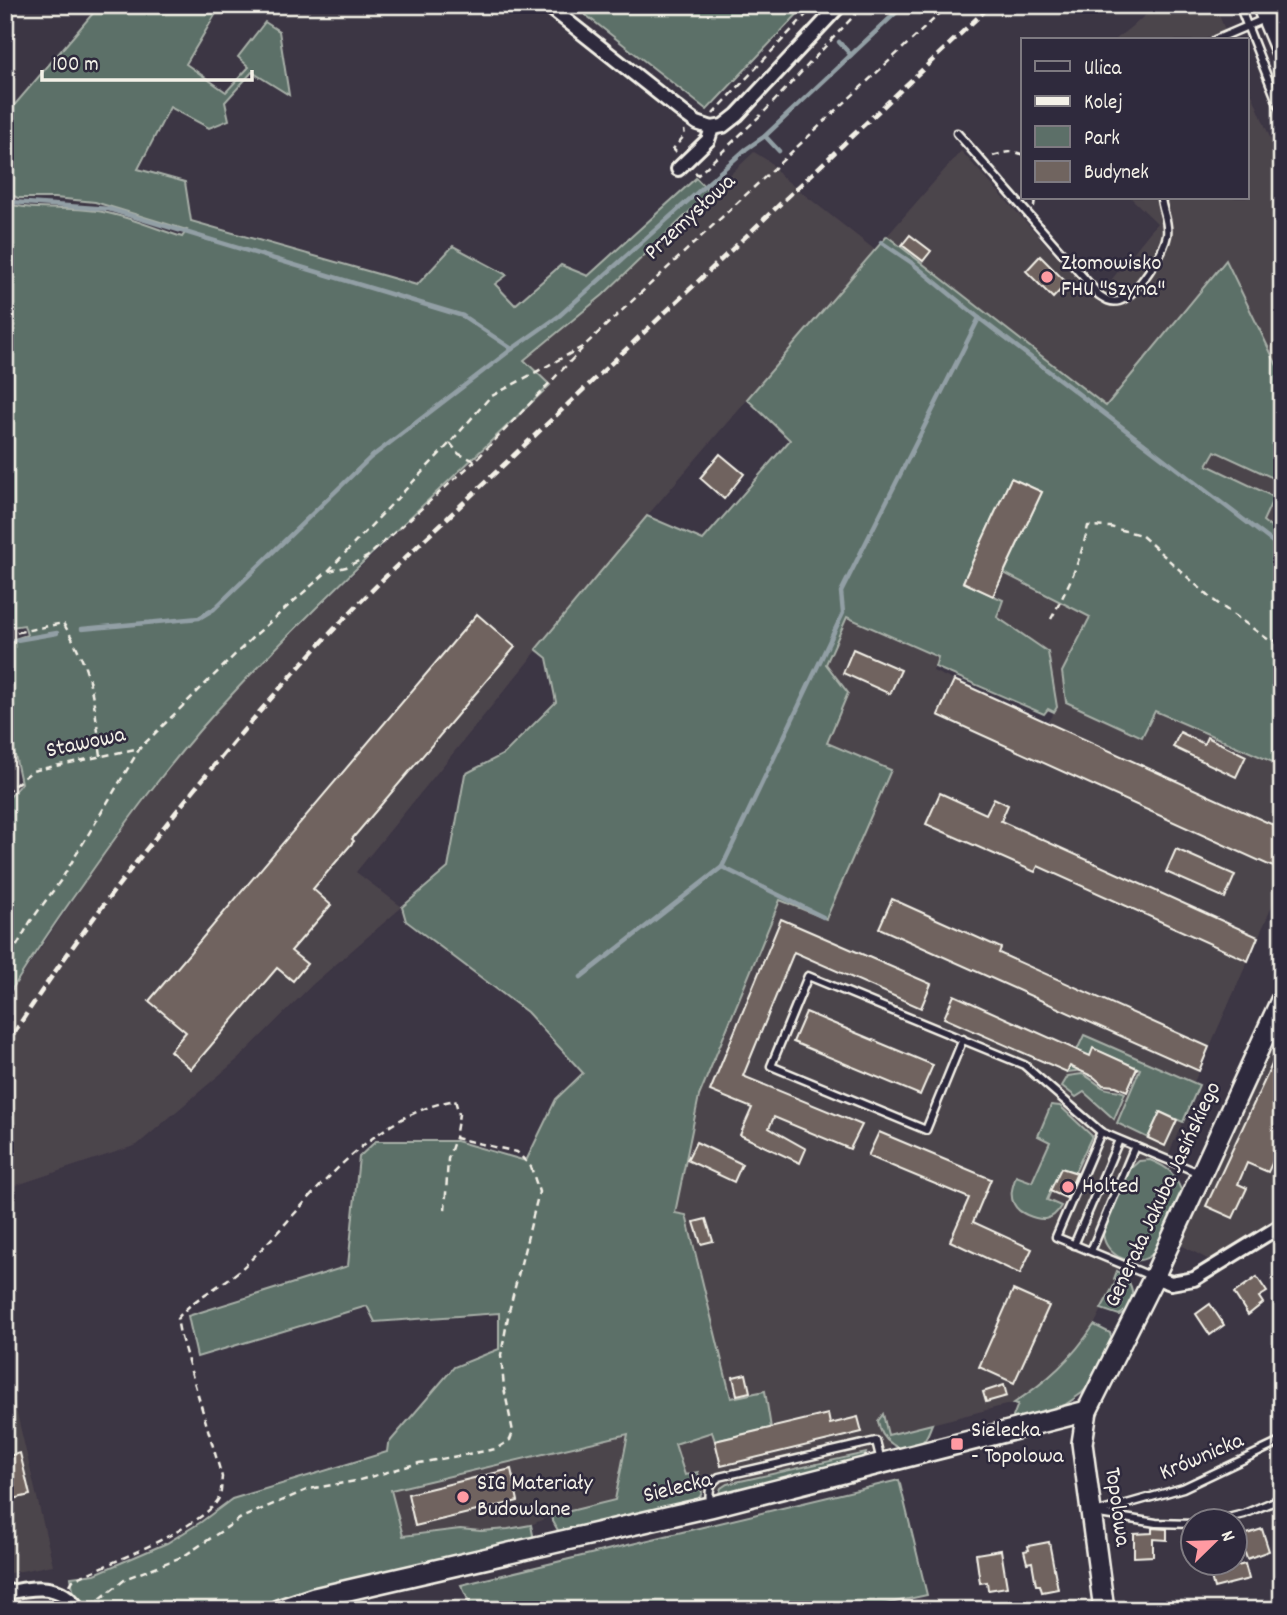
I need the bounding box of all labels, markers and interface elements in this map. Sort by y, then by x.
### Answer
scale bar [42,38,252,82]
legend [1021,38,1248,200]
text: 100 m [52,51,99,81]
text: Ulica [1084,55,1122,85]
text: Kolej [1084,89,1123,119]
text: Park [1084,125,1120,155]
text: Budynek [1084,159,1149,189]
street label: Przemysłowa [638,166,745,269]
place label: Złomowisko FHU "Szyna" [1061,248,1165,307]
marker: Złomowisko FHU "Szyna" [1039,269,1055,285]
street label: Stawowa [43,719,130,768]
street label: Generała Jakuba Jasińskiego [1097,1077,1231,1313]
place label: Holted [1082,1171,1139,1204]
marker: Holted [1060,1179,1076,1195]
place label: Sielecka - Topolowa [971,1415,1065,1474]
street label: Krównicka [1155,1425,1250,1490]
marker: Sielecka - Topolowa [949,1436,965,1452]
street label: Sielecka [640,1464,717,1513]
street label: Topolowa [1094,1465,1138,1550]
place label: SIG Materiały Budowlane [477,1468,593,1527]
marker: SIG Materiały Budowlane [455,1489,471,1505]
north arrow [1178,1506,1248,1576]
text: N [1212,1527,1241,1546]

